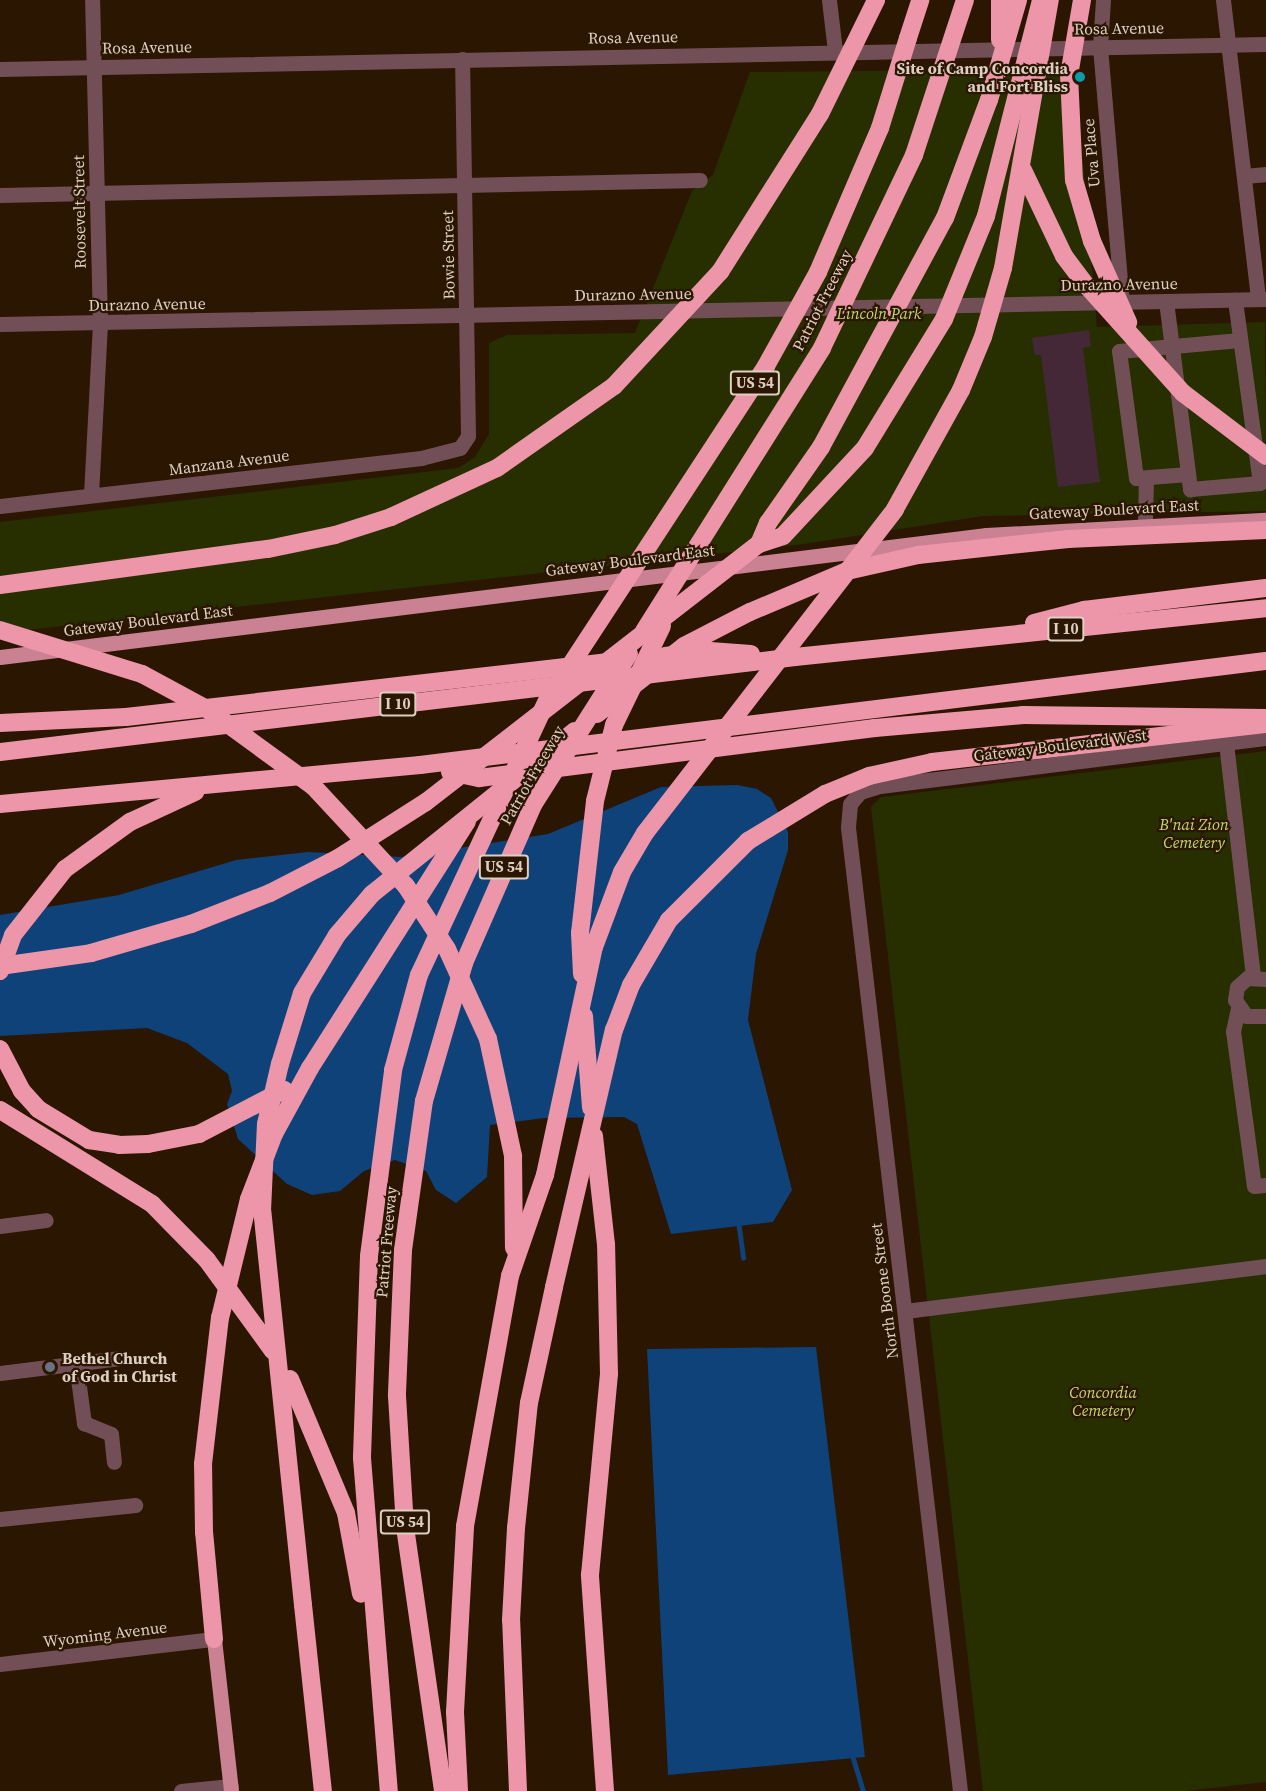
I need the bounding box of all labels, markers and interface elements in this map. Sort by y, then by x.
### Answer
street label: Rosa Avenue [1074,18,1164,38]
street label: Rosa Avenue [588,27,678,47]
street label: Rosa Avenue [102,37,192,57]
place label: Site of Camp Concordia and Fort Bliss [896,58,1068,96]
marker: Site of Camp Concordia and Fort Bliss [1073,70,1087,84]
street label: Uva Place [1078,118,1104,188]
street label: Roosevelt Street [68,155,90,269]
street label: Bowie Street [438,210,458,300]
street label: Patriot Freeway [788,246,856,354]
street label: Durazno Avenue [1060,273,1178,295]
street label: Durazno Avenue [574,283,692,305]
street label: Durazno Avenue [88,293,206,315]
park label: Lincoln Park [837,303,921,323]
road number: US 54 [730,371,780,395]
street label: Manzana Avenue [168,445,290,479]
street label: Gateway Boulevard East [1029,495,1199,523]
street label: Gateway Boulevard East [544,540,716,580]
street label: Gateway Boulevard East [62,600,234,640]
road number: I 10 [1046,617,1086,641]
road number: I 10 [378,692,418,716]
street label: Patriot Freeway [496,722,568,828]
street label: Gateway Boulevard West [972,725,1148,765]
park label: B'nai Zion Cemetery [1159,814,1229,852]
road number: US 54 [478,855,530,879]
street label: Patriot Freeway [372,1186,400,1298]
street label: North Boone Street [866,1222,902,1360]
place label: Bethel Church of God in Christ [62,1348,177,1386]
marker: Bethel Church of God in Christ [43,1360,57,1374]
park label: Concordia Cemetery [1069,1382,1137,1420]
road number: US 54 [380,1510,430,1534]
street label: Wyoming Avenue [42,1617,168,1651]

